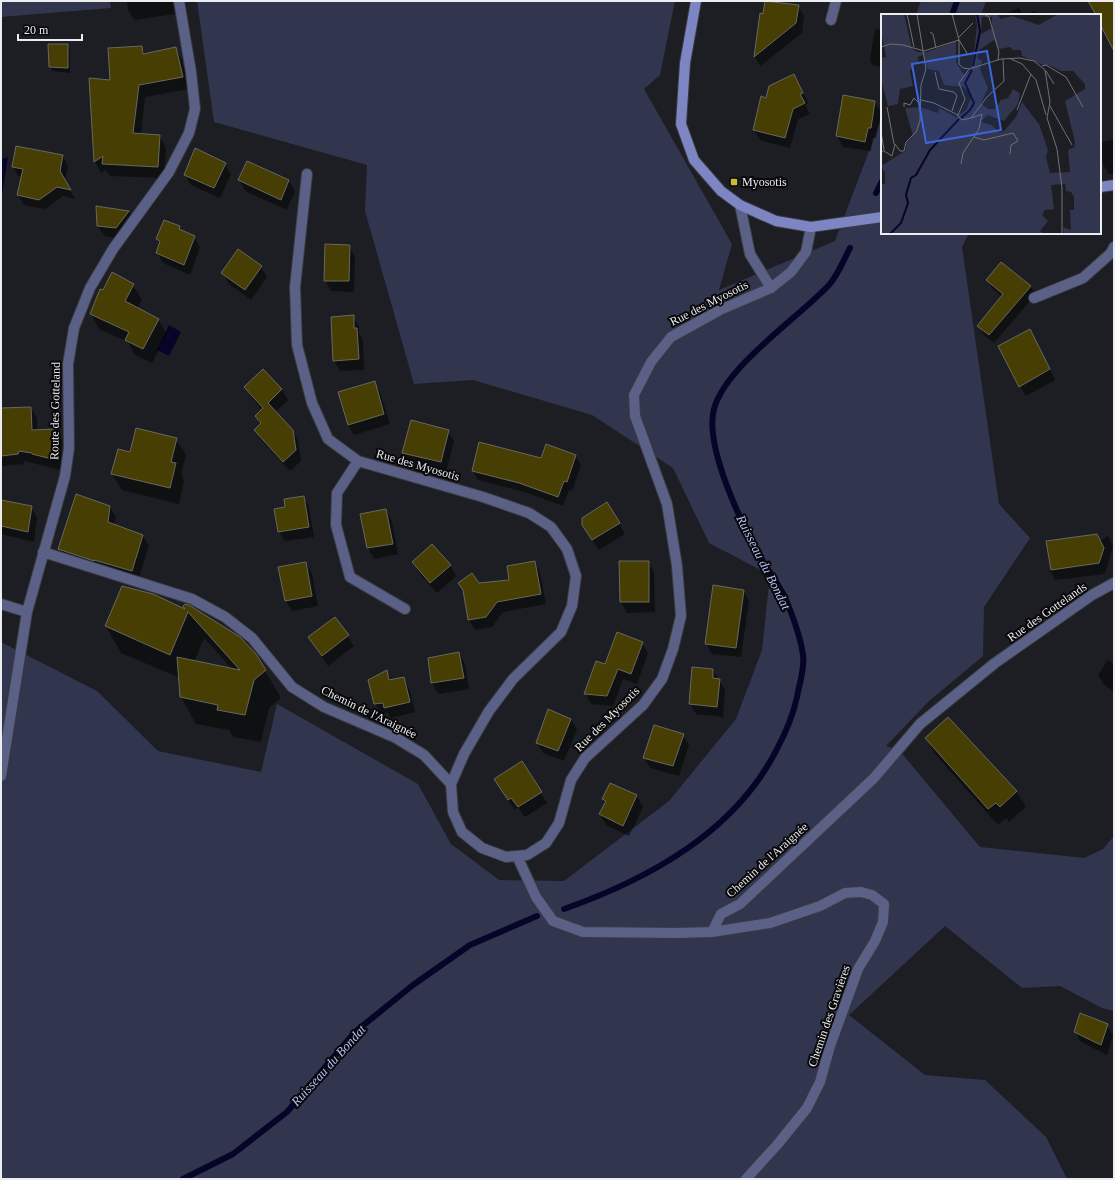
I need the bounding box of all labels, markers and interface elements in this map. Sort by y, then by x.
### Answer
inset map [881,14,1101,234]
scale bar [18,16,82,42]
text: 20 m [24,23,49,37]
place label: Myosotis [742,175,787,189]
marker: Myosotis [729,177,739,187]
street label: Rue des Myosotis [668,277,751,329]
street label: Route des Gotteland [47,362,63,460]
street label: Rue des Myosotis [375,446,462,484]
water label: Ruisseau du Bondat [733,512,794,612]
street label: Rue des Gottelands [1005,579,1090,644]
street label: Chemin de l'Araignée [319,683,419,741]
street label: Rue des Myosotis [572,683,643,754]
street label: Chemin de l'Araignée [723,820,811,900]
street label: Chemin des Gravières [805,963,853,1069]
water label: Ruisseau du Bondat [287,1021,369,1110]

